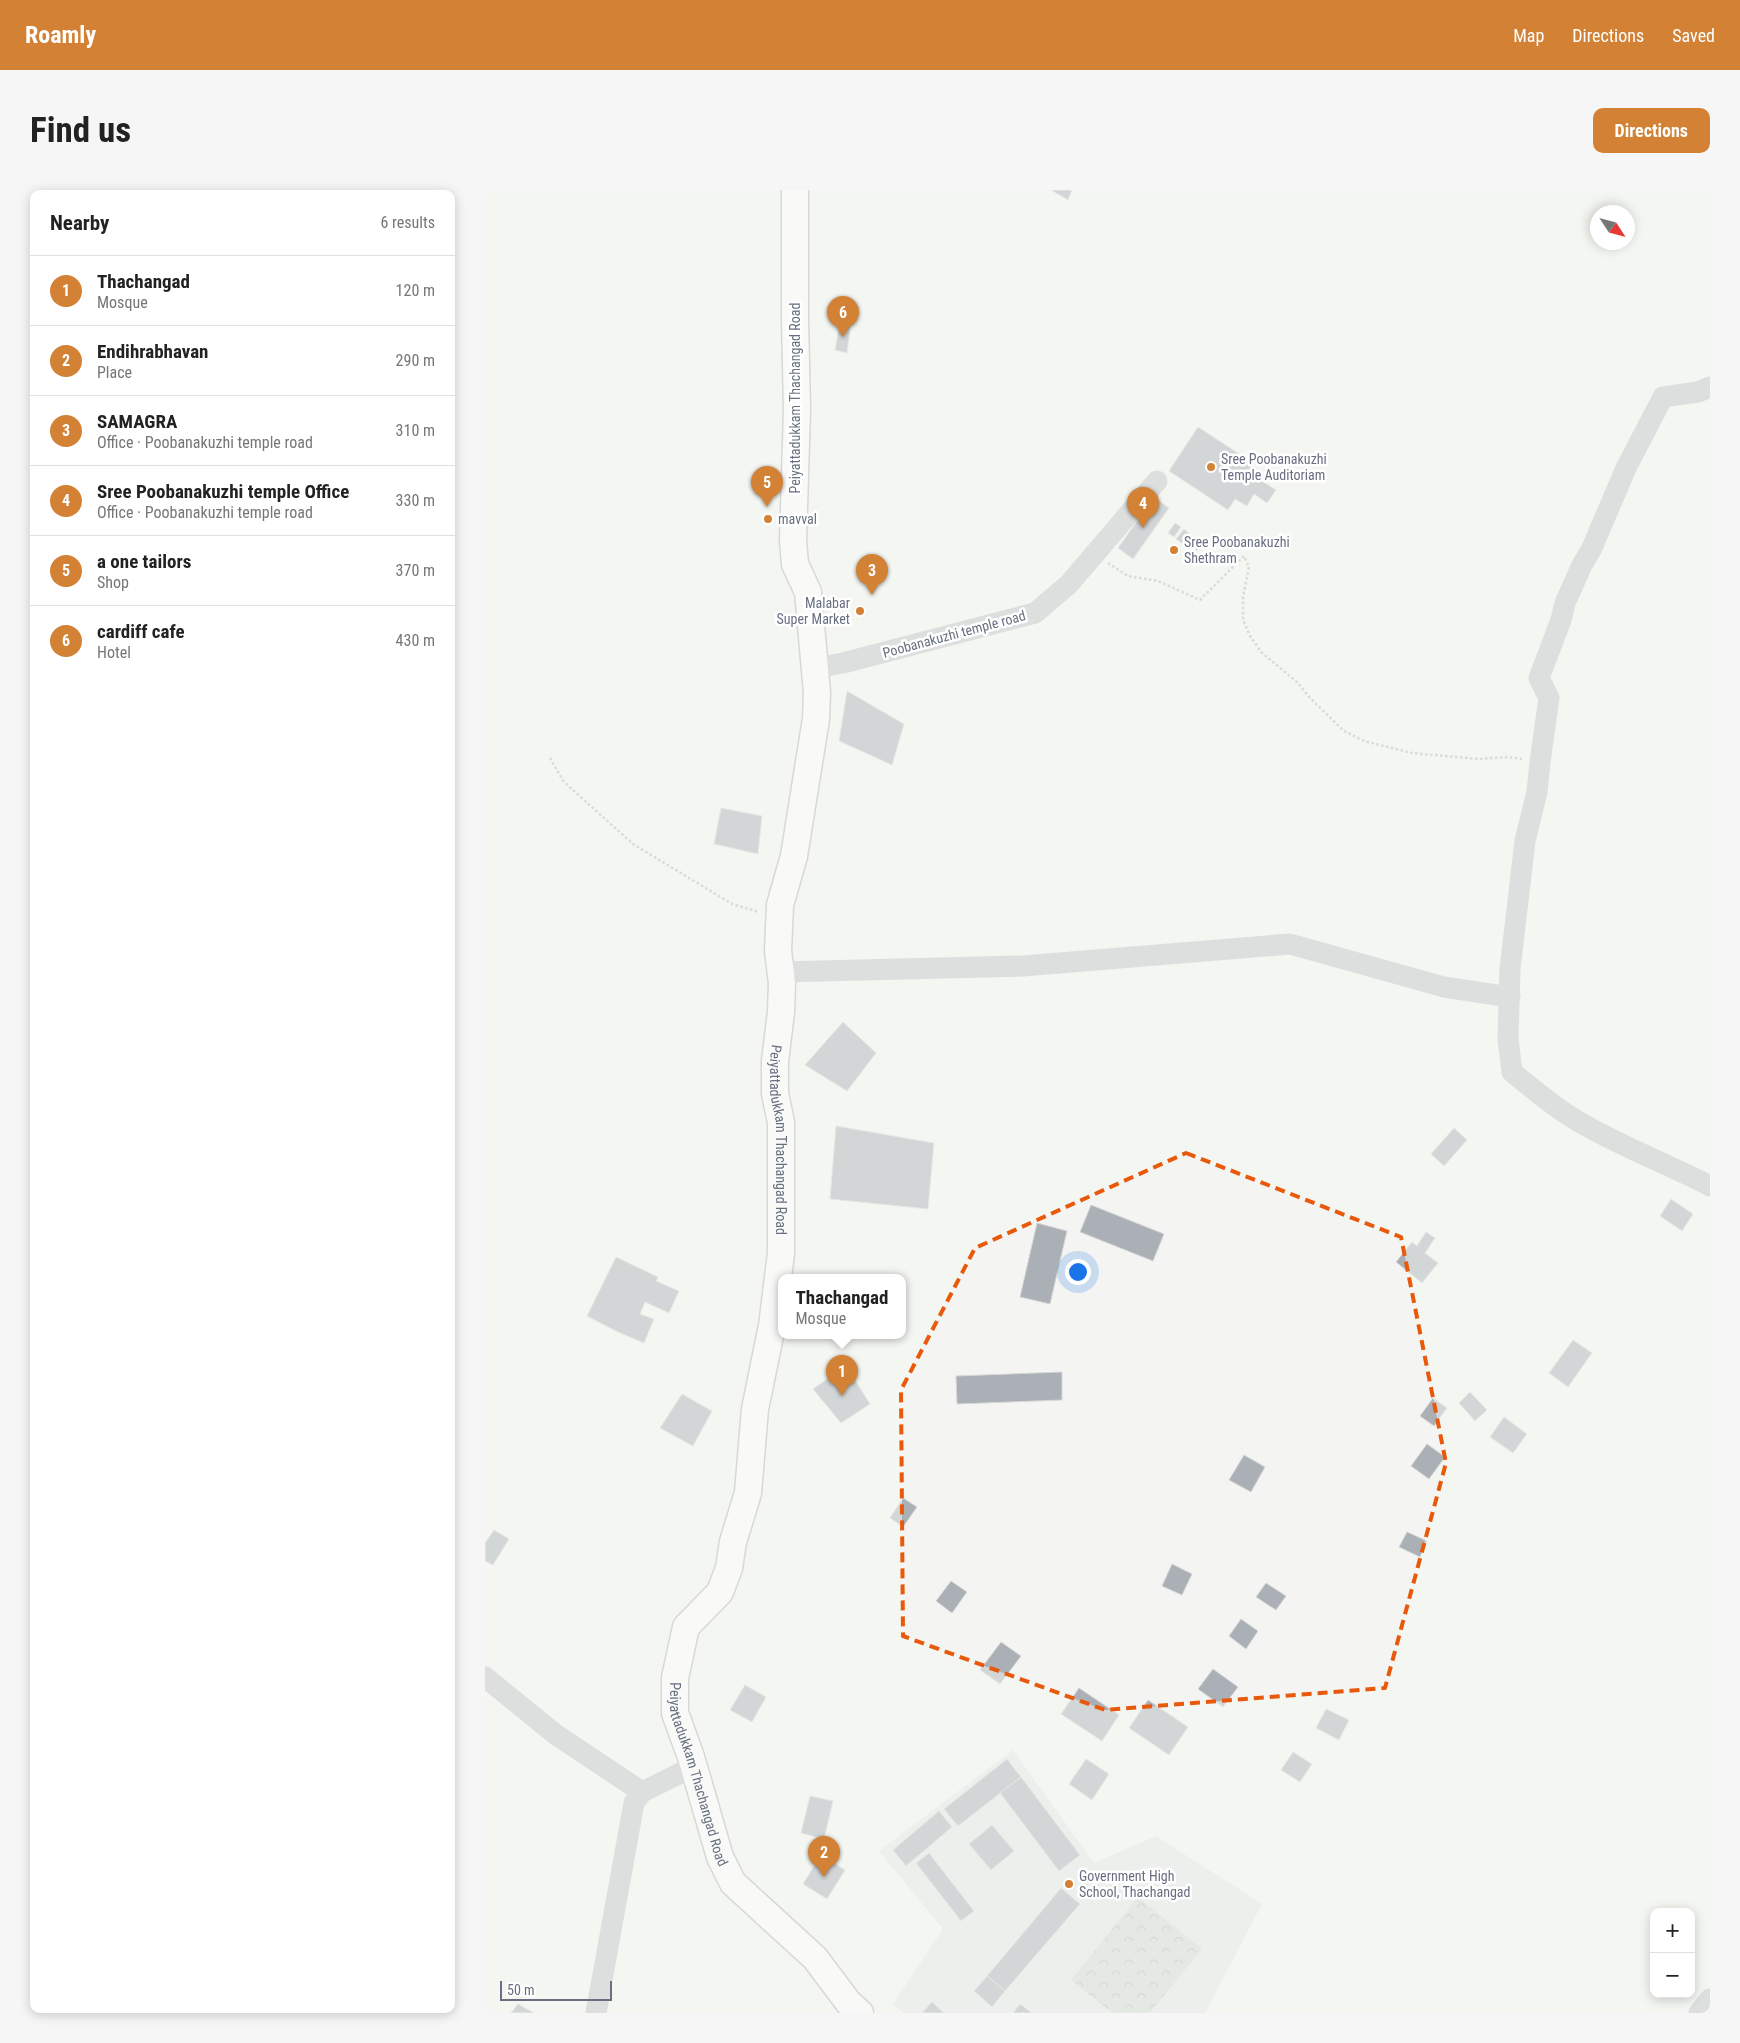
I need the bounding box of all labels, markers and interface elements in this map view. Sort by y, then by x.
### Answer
text: Roamly [25,21,96,49]
text: Map [1513,25,1544,46]
text: Directions [1572,25,1644,46]
text: Saved [1672,25,1715,46]
button: Directions [1593,108,1710,153]
text: Find us [30,110,131,151]
north arrow [1590,205,1635,250]
text: Nearby [50,211,109,235]
text: 6 results [380,213,435,232]
text: Thachangad [97,270,190,293]
text: 1 [62,281,70,300]
text: 120 m [396,281,435,300]
text: Mosque [97,293,148,312]
pin: 6 [827,296,859,337]
street label: Peiyattadukkam Thachangad Road [787,303,803,493]
text: Endihrabhavan [97,340,208,363]
text: 2 [62,351,70,370]
text: 290 m [396,351,435,370]
text: Place [97,363,132,382]
text: SAMAGRA [97,410,177,433]
text: 3 [62,421,70,440]
text: 310 m [396,421,435,440]
text: Office · Poobanakuzhi temple road [97,433,313,452]
place label: Sree Poobanakuzhi Temple Auditoriam [1221,451,1327,483]
marker: Sree Poobanakuzhi Temple Auditoriam [1205,461,1217,473]
pin: 5 [751,466,783,507]
text: Sree Poobanakuzhi temple Office [97,480,349,503]
pin: 4 [1127,487,1159,528]
text: 4 [62,491,70,510]
text: 330 m [396,491,435,510]
text: Office · Poobanakuzhi temple road [97,503,313,522]
place label: mavval [778,511,817,527]
marker: mavval [762,513,774,525]
place label: Sree Poobanakuzhi Shethram [1184,534,1290,566]
marker: Sree Poobanakuzhi Shethram [1168,544,1180,556]
text: a one tailors [97,550,191,573]
pin: 3 [856,554,888,595]
text: 5 [62,561,70,580]
text: 370 m [396,561,435,580]
text: Shop [97,573,129,592]
place label: Malabar Super Market [777,595,850,627]
marker: Malabar Super Market [854,605,866,617]
street label: Poobanakuzhi temple road [881,607,1027,661]
text: cardiff cafe [97,620,185,643]
text: 6 [62,631,70,650]
text: 430 m [396,631,435,650]
text: Hotel [97,643,131,662]
street label: Peiyattadukkam Thachangad Road [767,1044,789,1235]
your location [1065,1259,1091,1285]
popup [778,1274,906,1339]
text: Thachangad [796,1286,888,1309]
text: Mosque [796,1309,846,1328]
pin: 1 [826,1355,858,1396]
street label: Peiyattadukkam Thachangad Road [667,1682,731,1869]
pin: 2 [808,1836,840,1877]
place label: Government High School, Thachangad [1079,1868,1190,1900]
marker: Government High School, Thachangad [1063,1878,1075,1890]
map controls [1650,1908,1695,1998]
button: + [1650,1908,1695,1953]
button: − [1650,1953,1695,1998]
scale bar [500,1978,613,2001]
text: 50 m [507,1982,535,1998]

